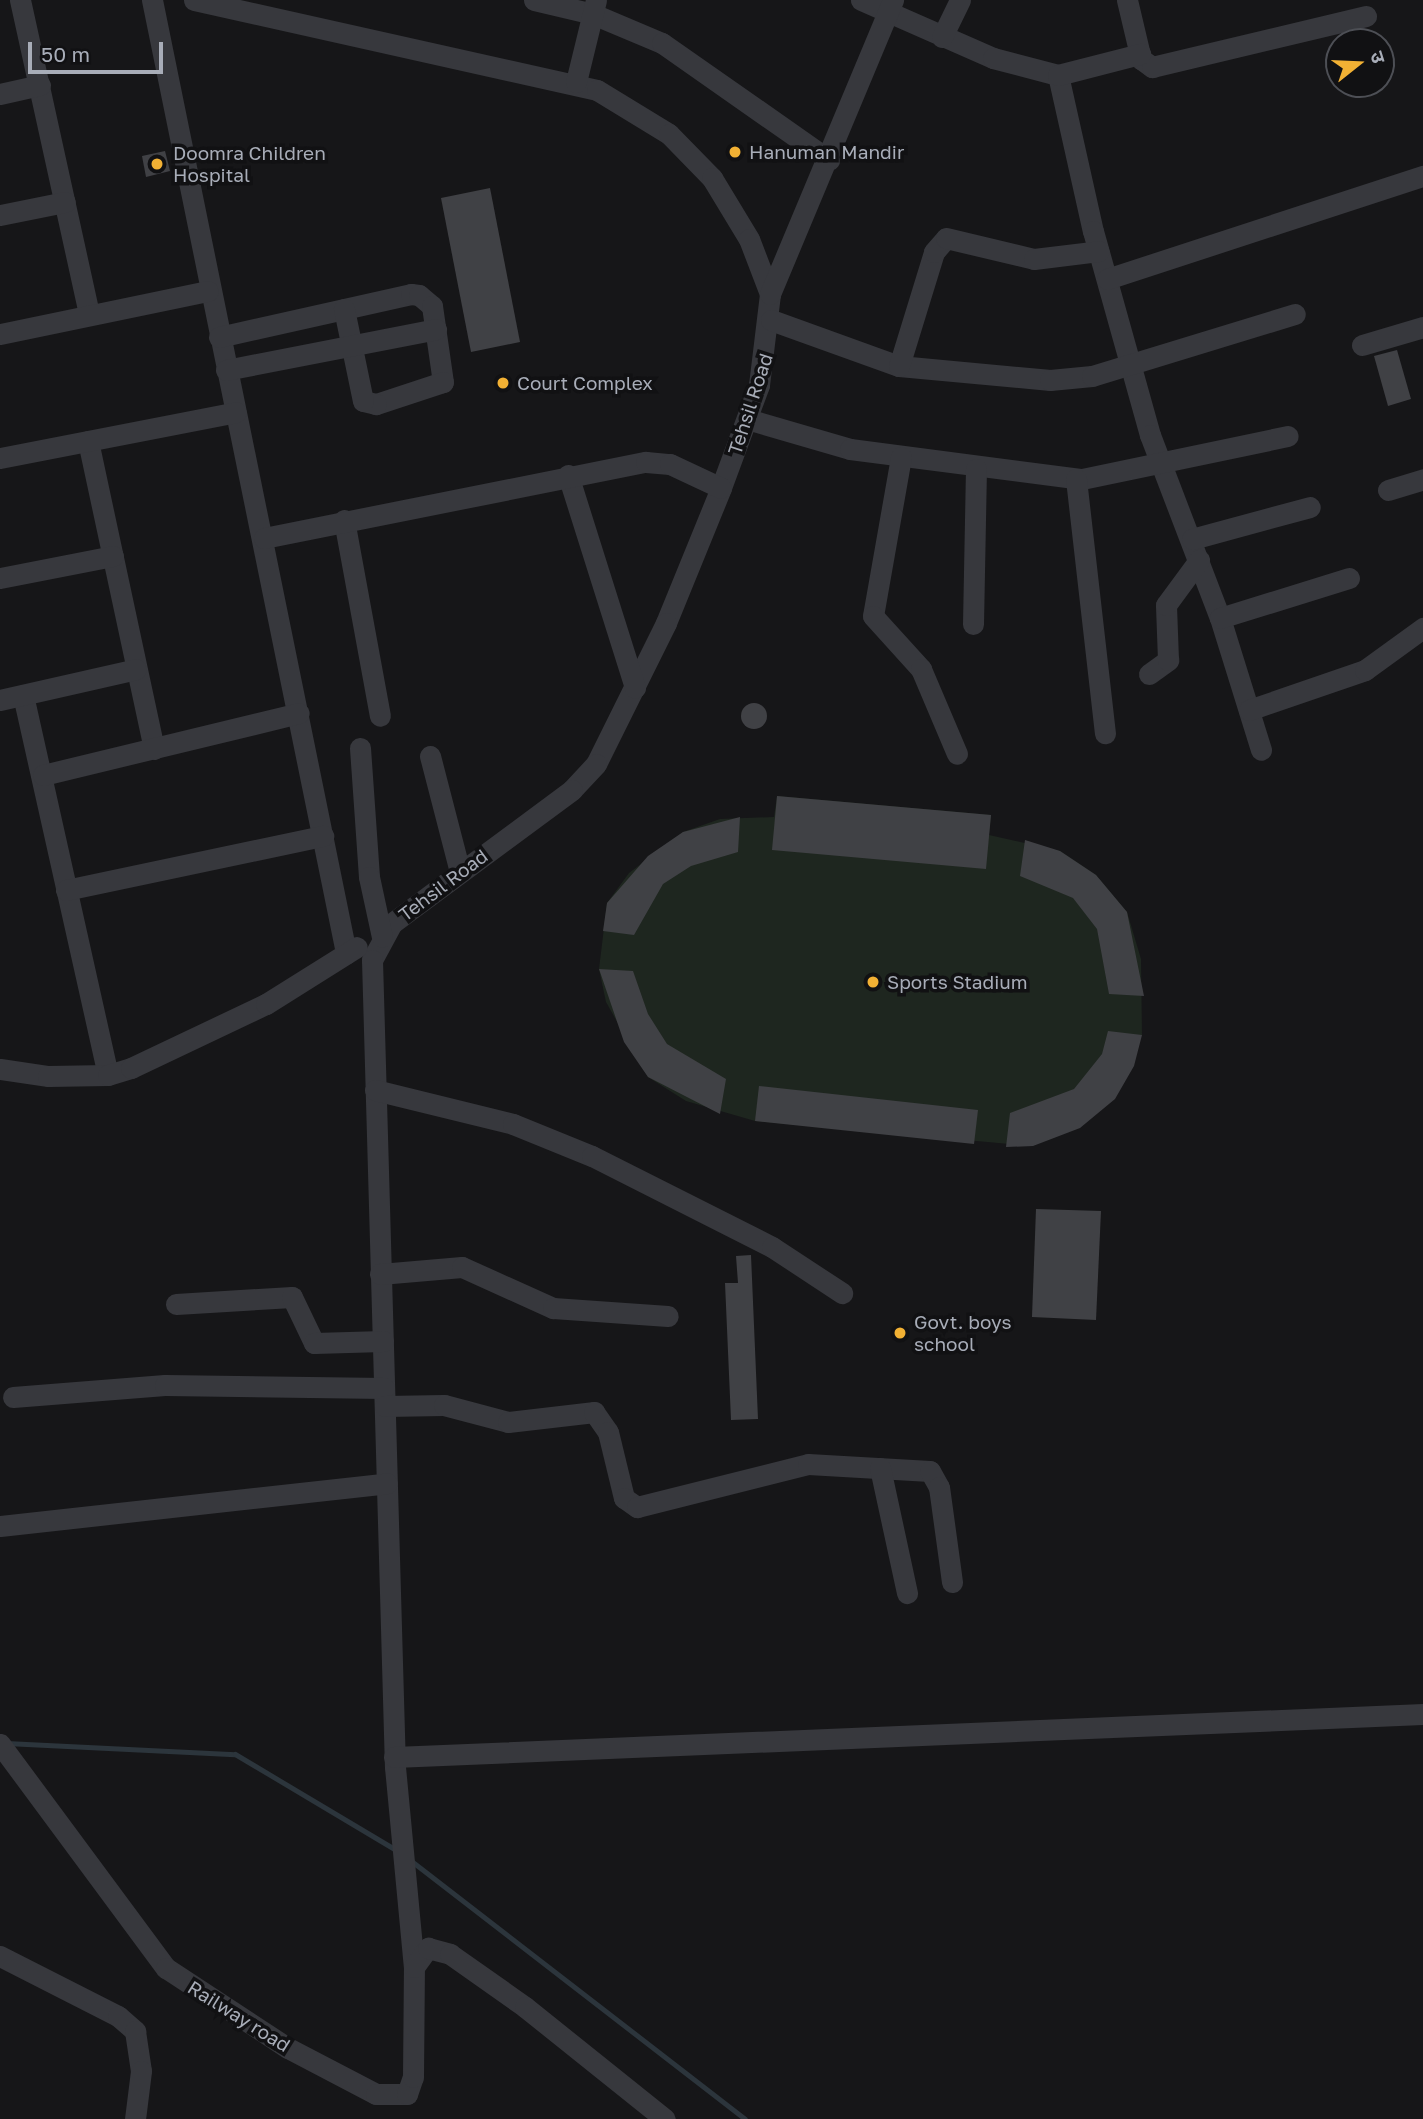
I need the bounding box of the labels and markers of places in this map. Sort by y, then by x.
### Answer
place label: Hanuman Mandir [749,141,904,163]
place label: Doomra Children Hospital [173,142,326,186]
marker: Hanuman Mandir [727,144,743,160]
marker: Doomra Children Hospital [147,154,167,174]
place label: Court Complex [517,372,653,394]
marker: Court Complex [495,375,511,391]
place label: Sports Stadium [887,971,1028,993]
marker: Sports Stadium [865,974,881,990]
place label: Govt. boys school [914,1311,1012,1355]
marker: Govt. boys school [892,1325,908,1341]

